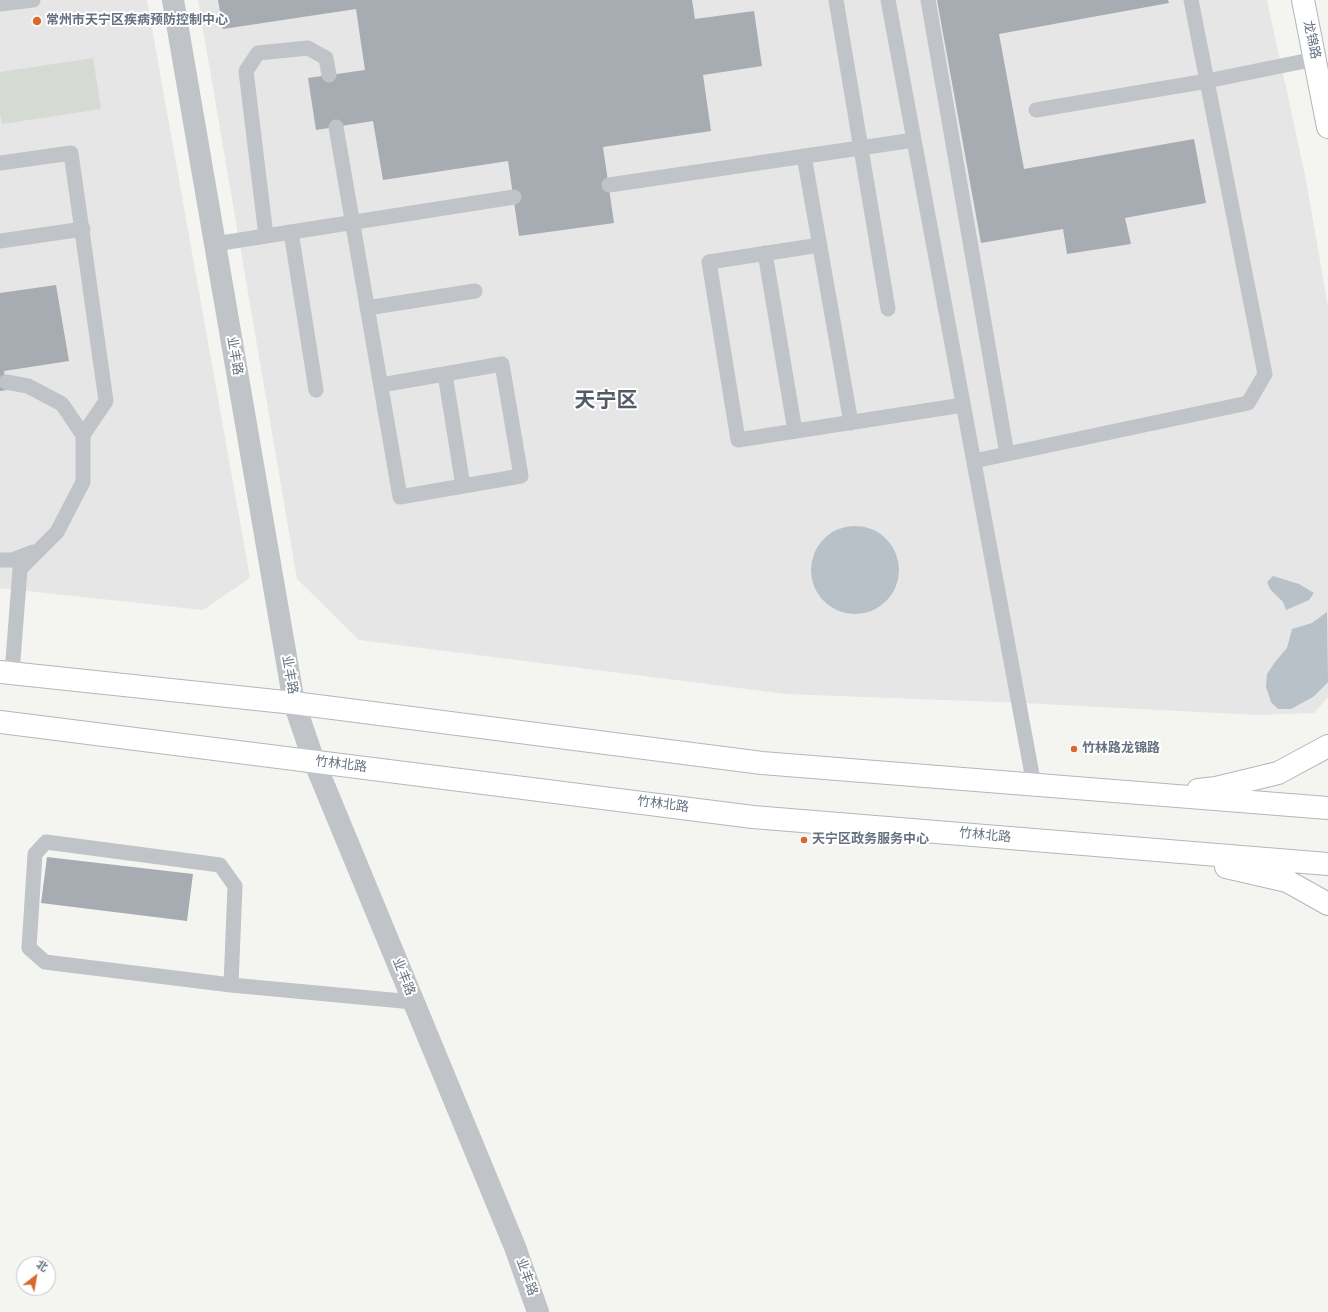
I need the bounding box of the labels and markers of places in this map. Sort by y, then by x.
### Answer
place label: 常州市天宁区疾病预防控制中心 [46,13,228,29]
marker: 常州市天宁区疾病预防控制中心 [31,15,43,27]
place label: 竹林路龙锦路 [1082,741,1160,757]
marker: 竹林路龙锦路 [1069,744,1079,754]
place label: 天宁区政务服务中心 [812,832,929,848]
marker: 天宁区政务服务中心 [799,835,809,845]

